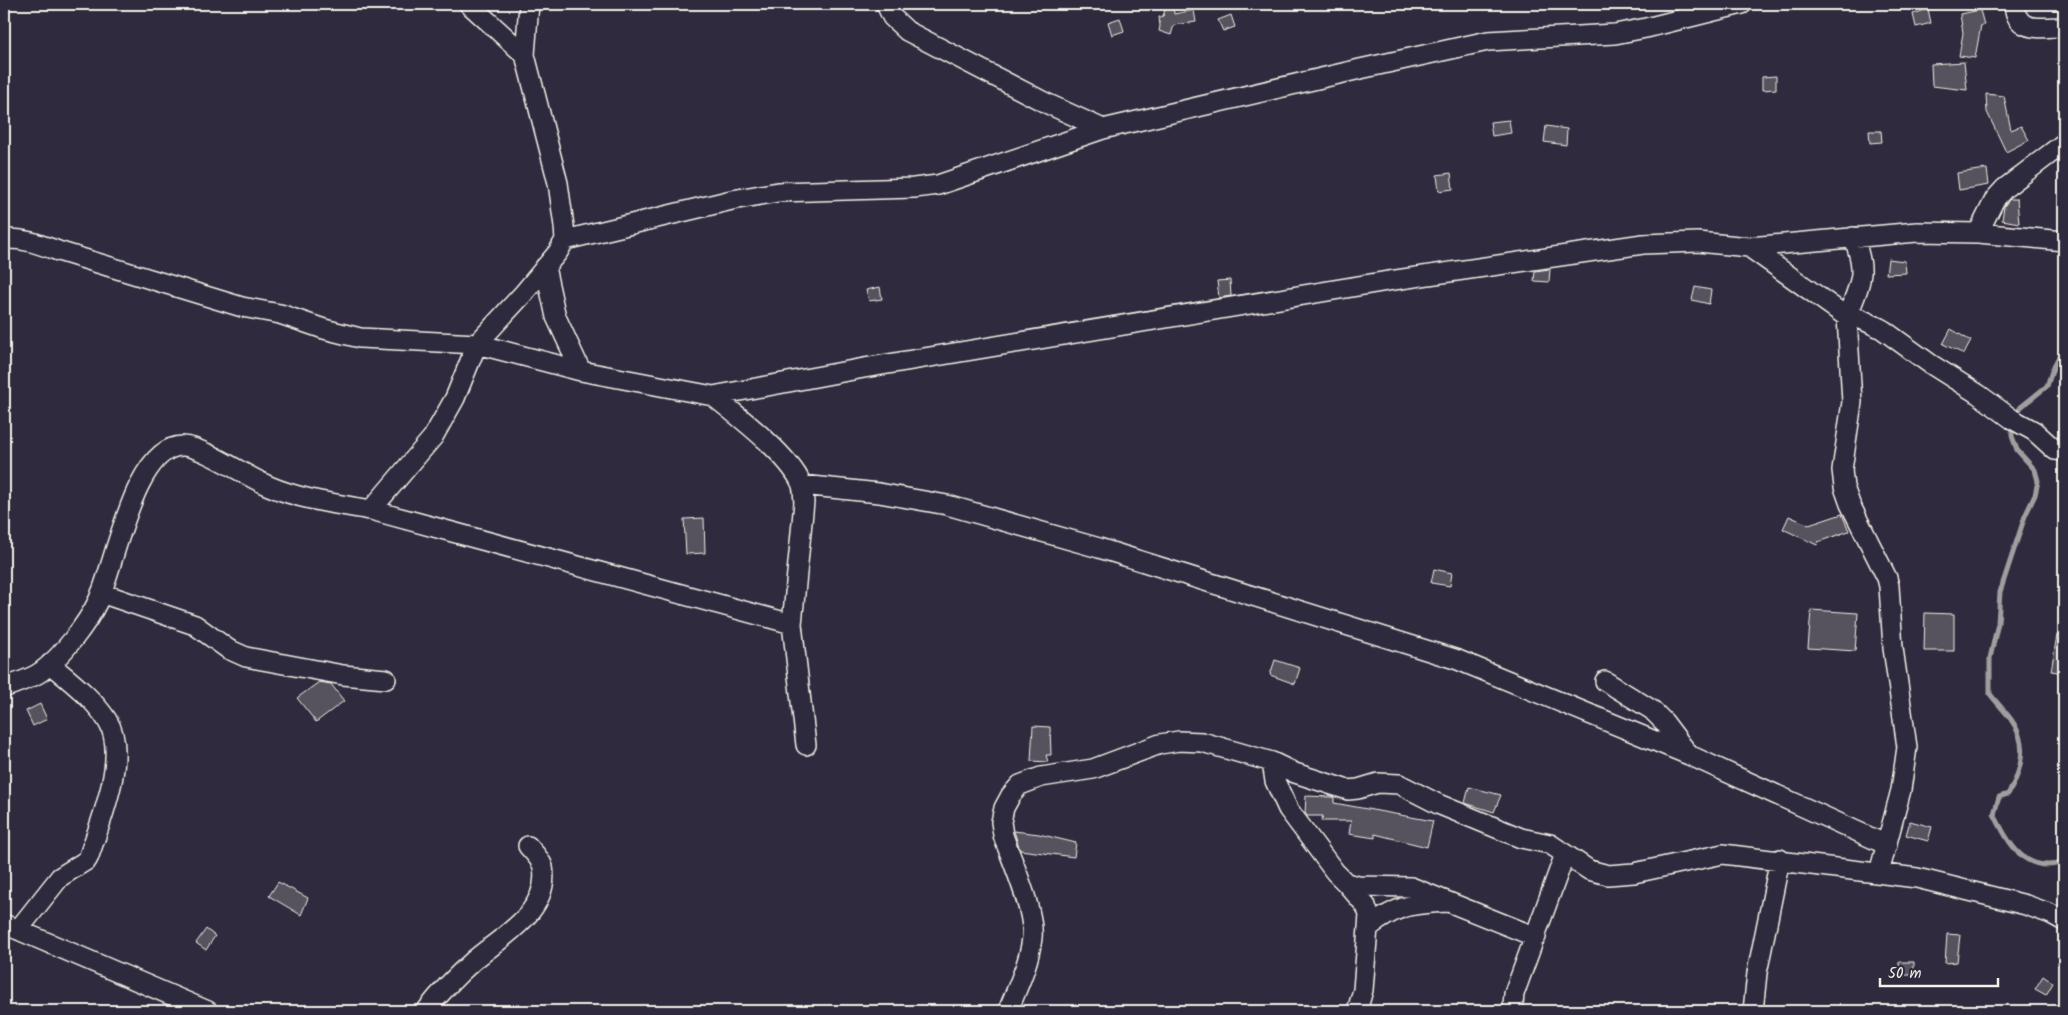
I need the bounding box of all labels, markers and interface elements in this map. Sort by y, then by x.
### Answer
scale bar [1880,955,1998,987]
text: 50 m [1888,962,1922,986]

